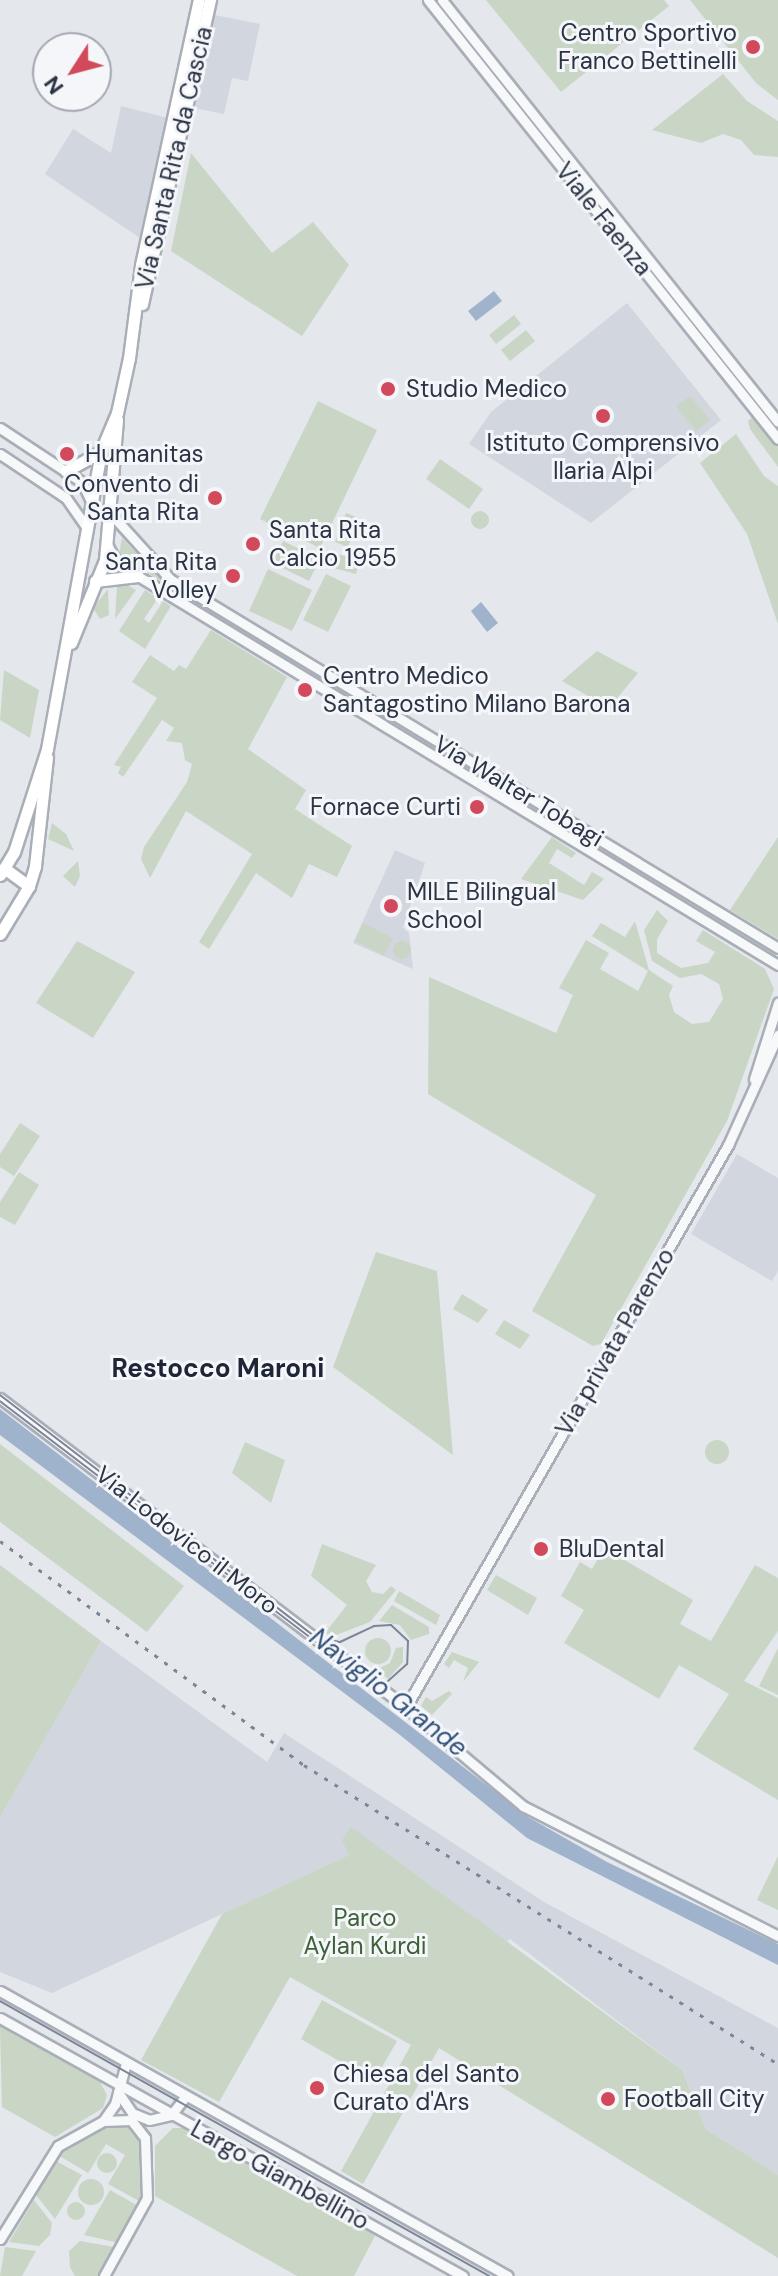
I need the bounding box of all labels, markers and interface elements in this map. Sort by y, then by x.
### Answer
place label: Centro Sportivo Franco Bettinelli [558,19,737,75]
street label: Via Santa Rita da Cascia [130,24,218,292]
north arrow [32,32,112,112]
marker: Centro Sportivo Franco Bettinelli [744,38,762,56]
text: N [37,70,70,100]
street label: Viale Faenza [550,157,658,281]
place label: Studio Medico [406,375,567,403]
marker: Studio Medico [377,378,399,400]
marker: Istituto Comprensivo Ilaria Alpi [594,407,612,425]
place label: Istituto Comprensivo Ilaria Alpi [487,429,719,485]
place label: Humanitas [85,440,204,468]
marker: Humanitas [56,443,78,465]
place label: Convento di Santa Rita [64,470,199,526]
marker: Convento di Santa Rita [206,489,224,507]
place label: Santa Rita Calcio 1955 [269,516,397,572]
marker: Santa Rita Calcio 1955 [244,535,262,553]
place label: Santa Rita Volley [105,548,217,604]
marker: Santa Rita Volley [224,567,242,585]
place label: Centro Medico Santagostino Milano Barona [323,662,630,718]
marker: Centro Medico Santagostino Milano Barona [294,679,316,701]
street label: Via Walter Tobagi [429,729,609,853]
place label: Fornace Curti [310,793,461,821]
marker: Fornace Curti [468,798,486,816]
place label: MILE Bilingual School [407,878,556,934]
marker: MILE Bilingual School [382,897,400,915]
street label: Via privata Parenzo [550,1243,680,1441]
district label: Restocco Maroni [112,1353,324,1385]
street label: Via Lodovico il Moro [90,1460,284,1620]
place label: BluDental [559,1535,664,1563]
marker: BluDental [530,1538,552,1560]
water label: Naviglio Grande [303,1622,473,1764]
park label: Parco Aylan Kurdi [304,1904,426,1960]
place label: Chiesa del Santo Curato d'Ars [333,2060,519,2116]
marker: Chiesa del Santo Curato d'Ars [308,2079,326,2097]
place label: Football City [624,2085,765,2113]
marker: Football City [599,2090,617,2108]
street label: Largo Giambellino [186,2114,374,2236]

